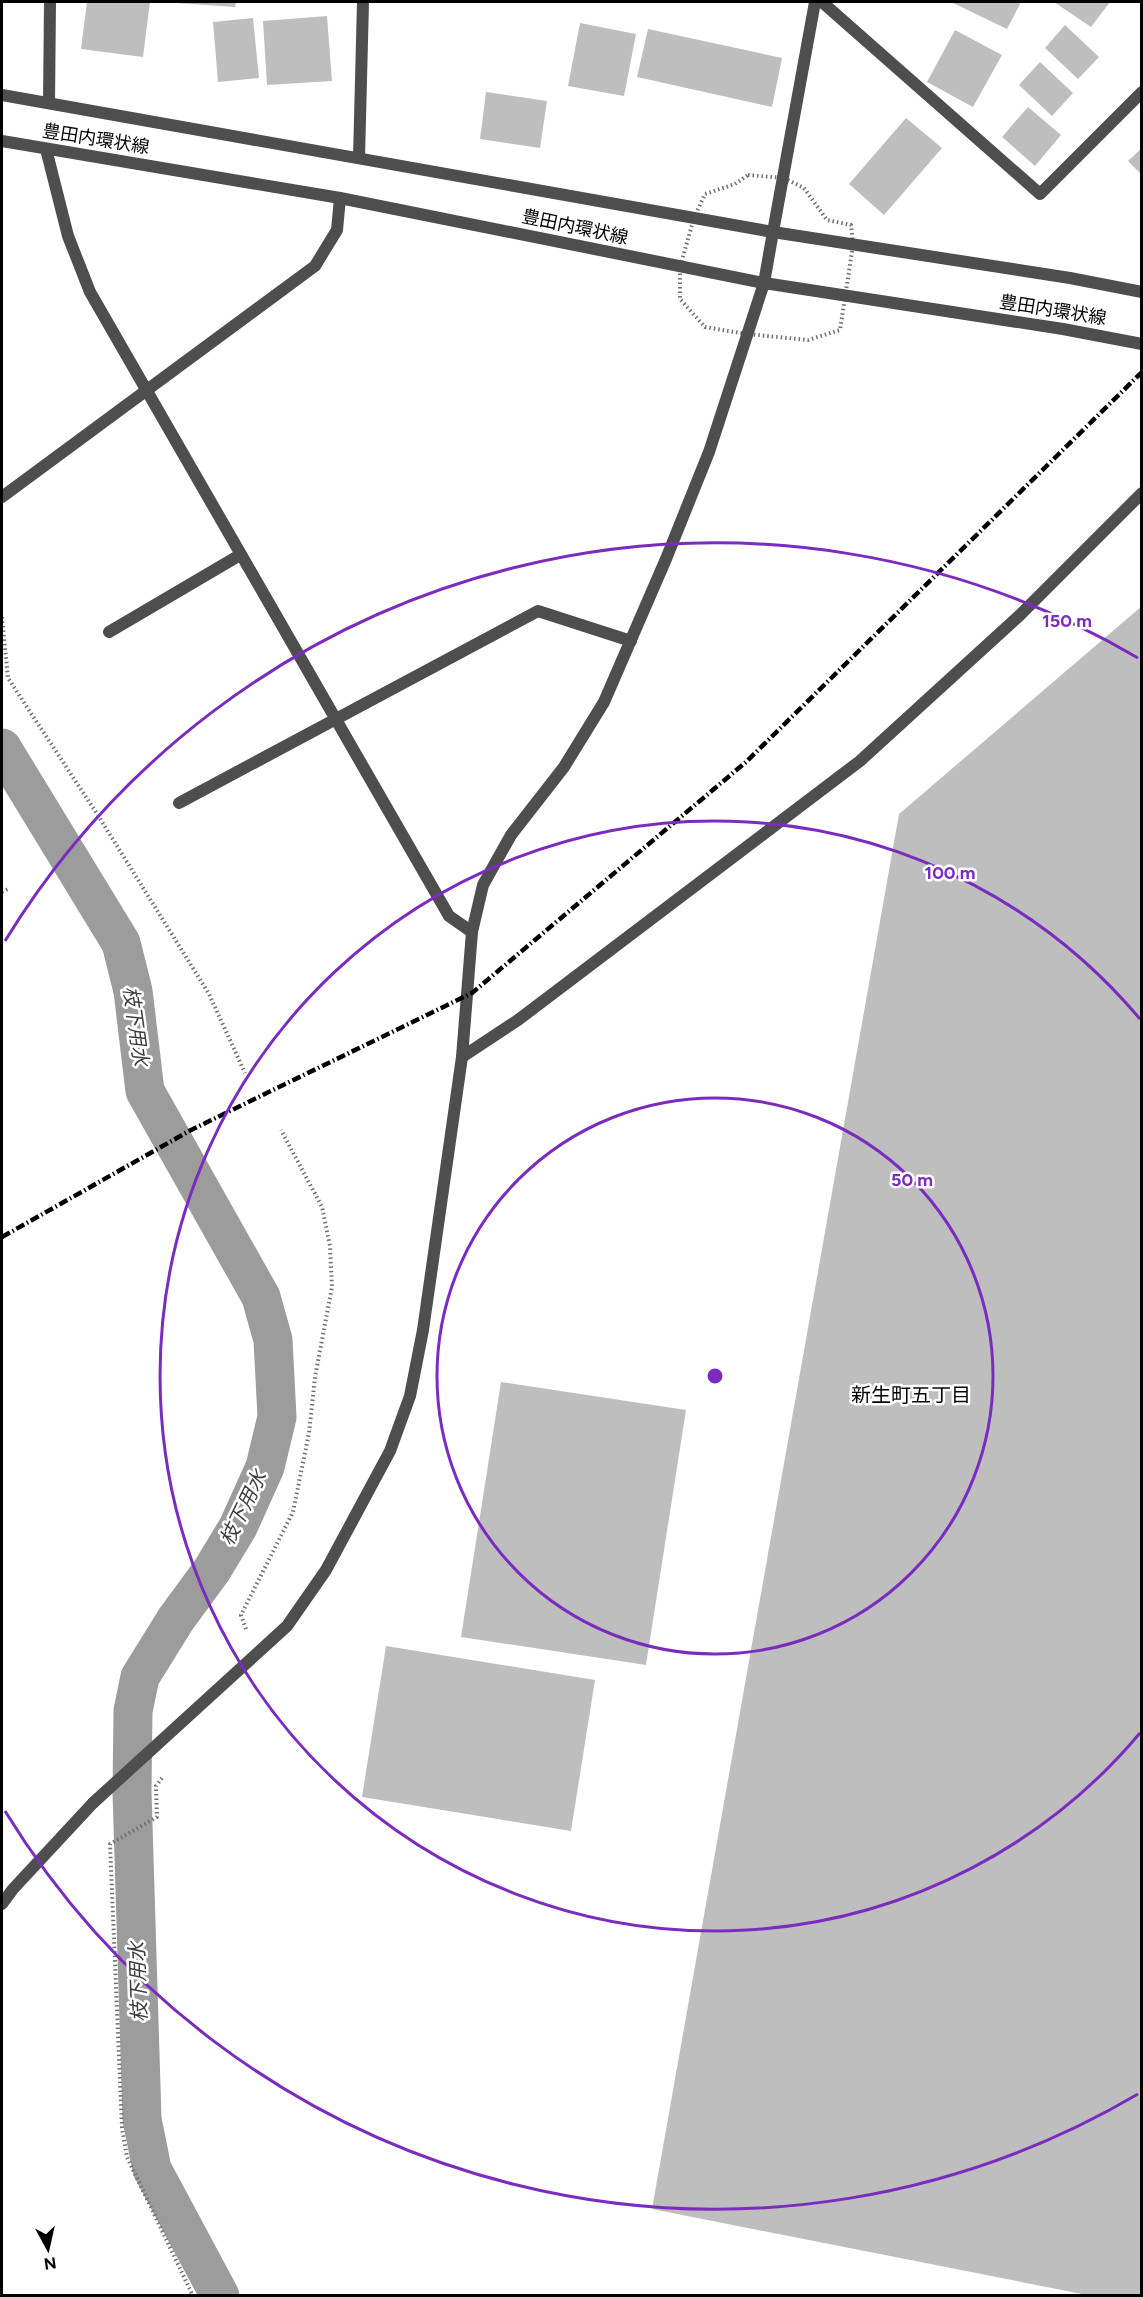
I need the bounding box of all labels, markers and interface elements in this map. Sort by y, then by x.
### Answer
street label: 豊田内環状線 [41,120,151,158]
street label: 豊田内環状線 [520,205,630,249]
street label: 豊田内環状線 [998,291,1108,329]
text: 150 m [1042,610,1092,632]
text: 100 m [925,862,975,884]
water label: 枝下用水 [119,985,154,1069]
text: 50 m [891,1169,933,1191]
centre of rings [705,1366,725,1386]
district label: 新生町五丁目 [851,1383,971,1407]
water label: 枝下用水 [215,1465,272,1549]
water label: 枝下用水 [125,1940,151,2022]
north arrow [18,2219,78,2279]
text: N [43,2253,57,2274]

